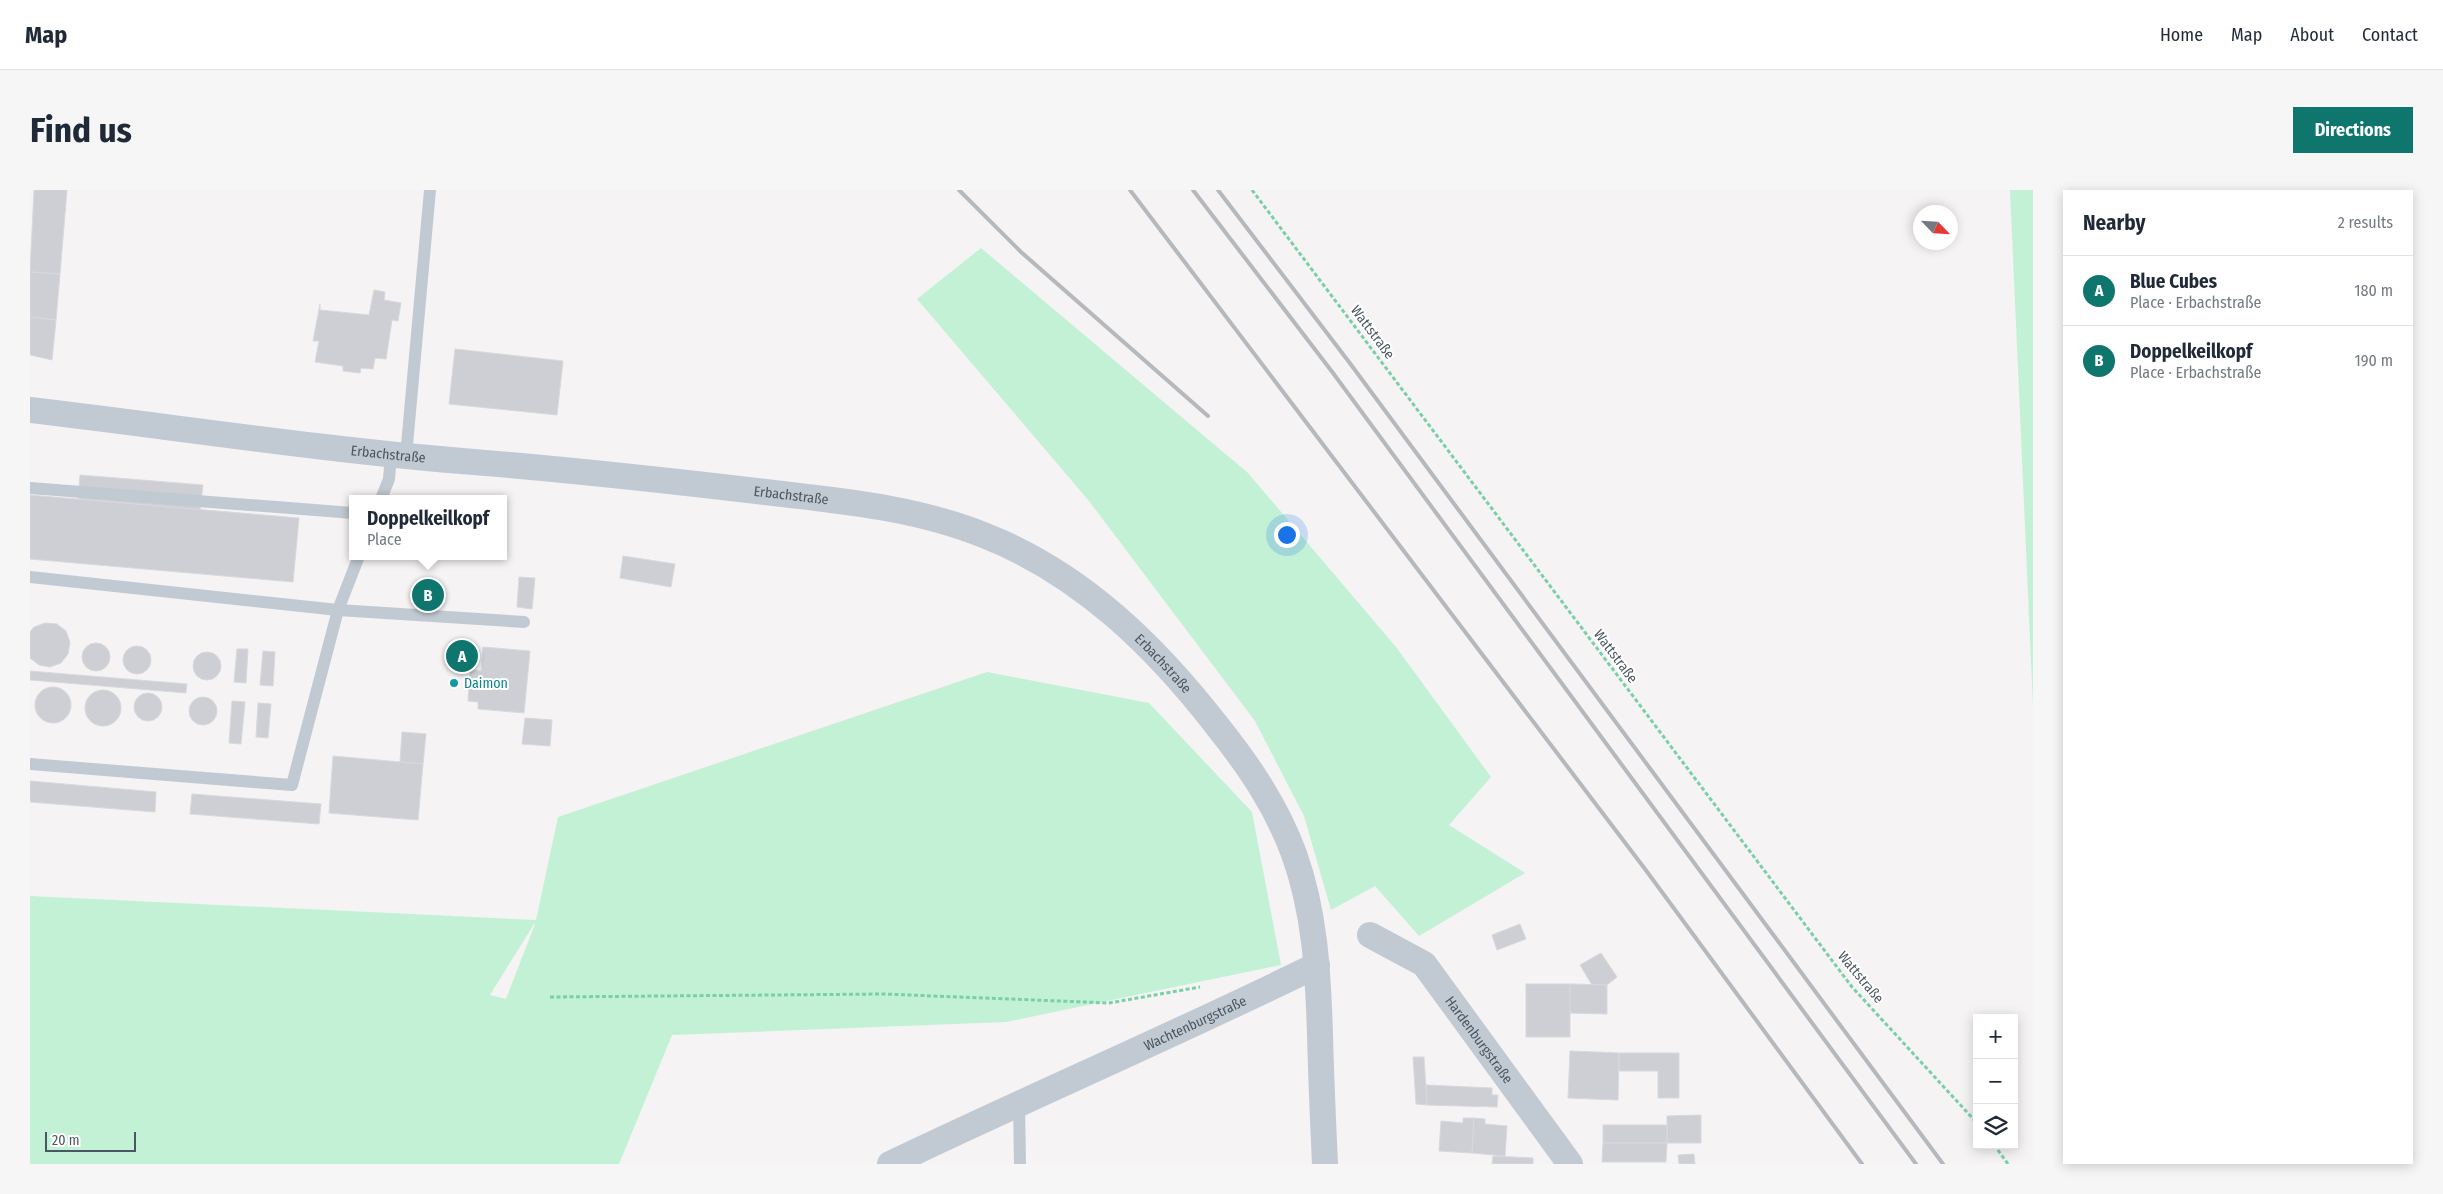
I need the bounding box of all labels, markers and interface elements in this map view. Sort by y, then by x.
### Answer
text: Map [25,21,67,49]
text: Home [2160,24,2203,46]
text: Map [2231,24,2262,46]
text: About [2290,24,2334,46]
text: Contact [2362,24,2418,46]
button: Directions [2293,107,2413,153]
text: Find us [30,109,132,151]
north arrow [1913,205,1958,250]
text: Nearby [2083,210,2145,236]
text: 2 results [2338,213,2393,232]
text: Blue Cubes [2130,270,2217,293]
text: A [2095,281,2103,300]
text: 180 m [2354,281,2393,300]
text: Place · Erbachstraße [2130,293,2261,312]
street label: Wattstraße [1347,302,1398,362]
text: Doppelkeilkopf [2130,340,2252,363]
text: B [2095,351,2103,370]
text: 190 m [2355,351,2393,370]
text: Place · Erbachstraße [2130,363,2261,382]
street label: Erbachstraße [350,442,427,467]
street label: Erbachstraße [753,483,830,508]
popup [349,495,507,560]
text: Doppelkeilkopf [367,507,489,530]
your location [1274,522,1300,548]
text: Place [367,530,402,549]
pin: B [412,576,444,614]
street label: Wattstraße [1590,626,1641,686]
street label: Erbachstraße [1131,631,1195,697]
pin: A [446,637,478,675]
place label: Daimon [464,675,508,692]
marker: Daimon [448,677,460,689]
street label: Wattstraße [1834,948,1887,1007]
street label: Wachtenburgstraße [1141,992,1249,1055]
street label: Hardenburgstraße [1441,993,1516,1087]
map controls [1973,1014,2018,1149]
button: + [1973,1014,2018,1059]
button: − [1973,1059,2018,1104]
button: layers [1973,1104,2018,1149]
scale bar [45,1129,136,1152]
text: 20 m [52,1132,80,1149]

